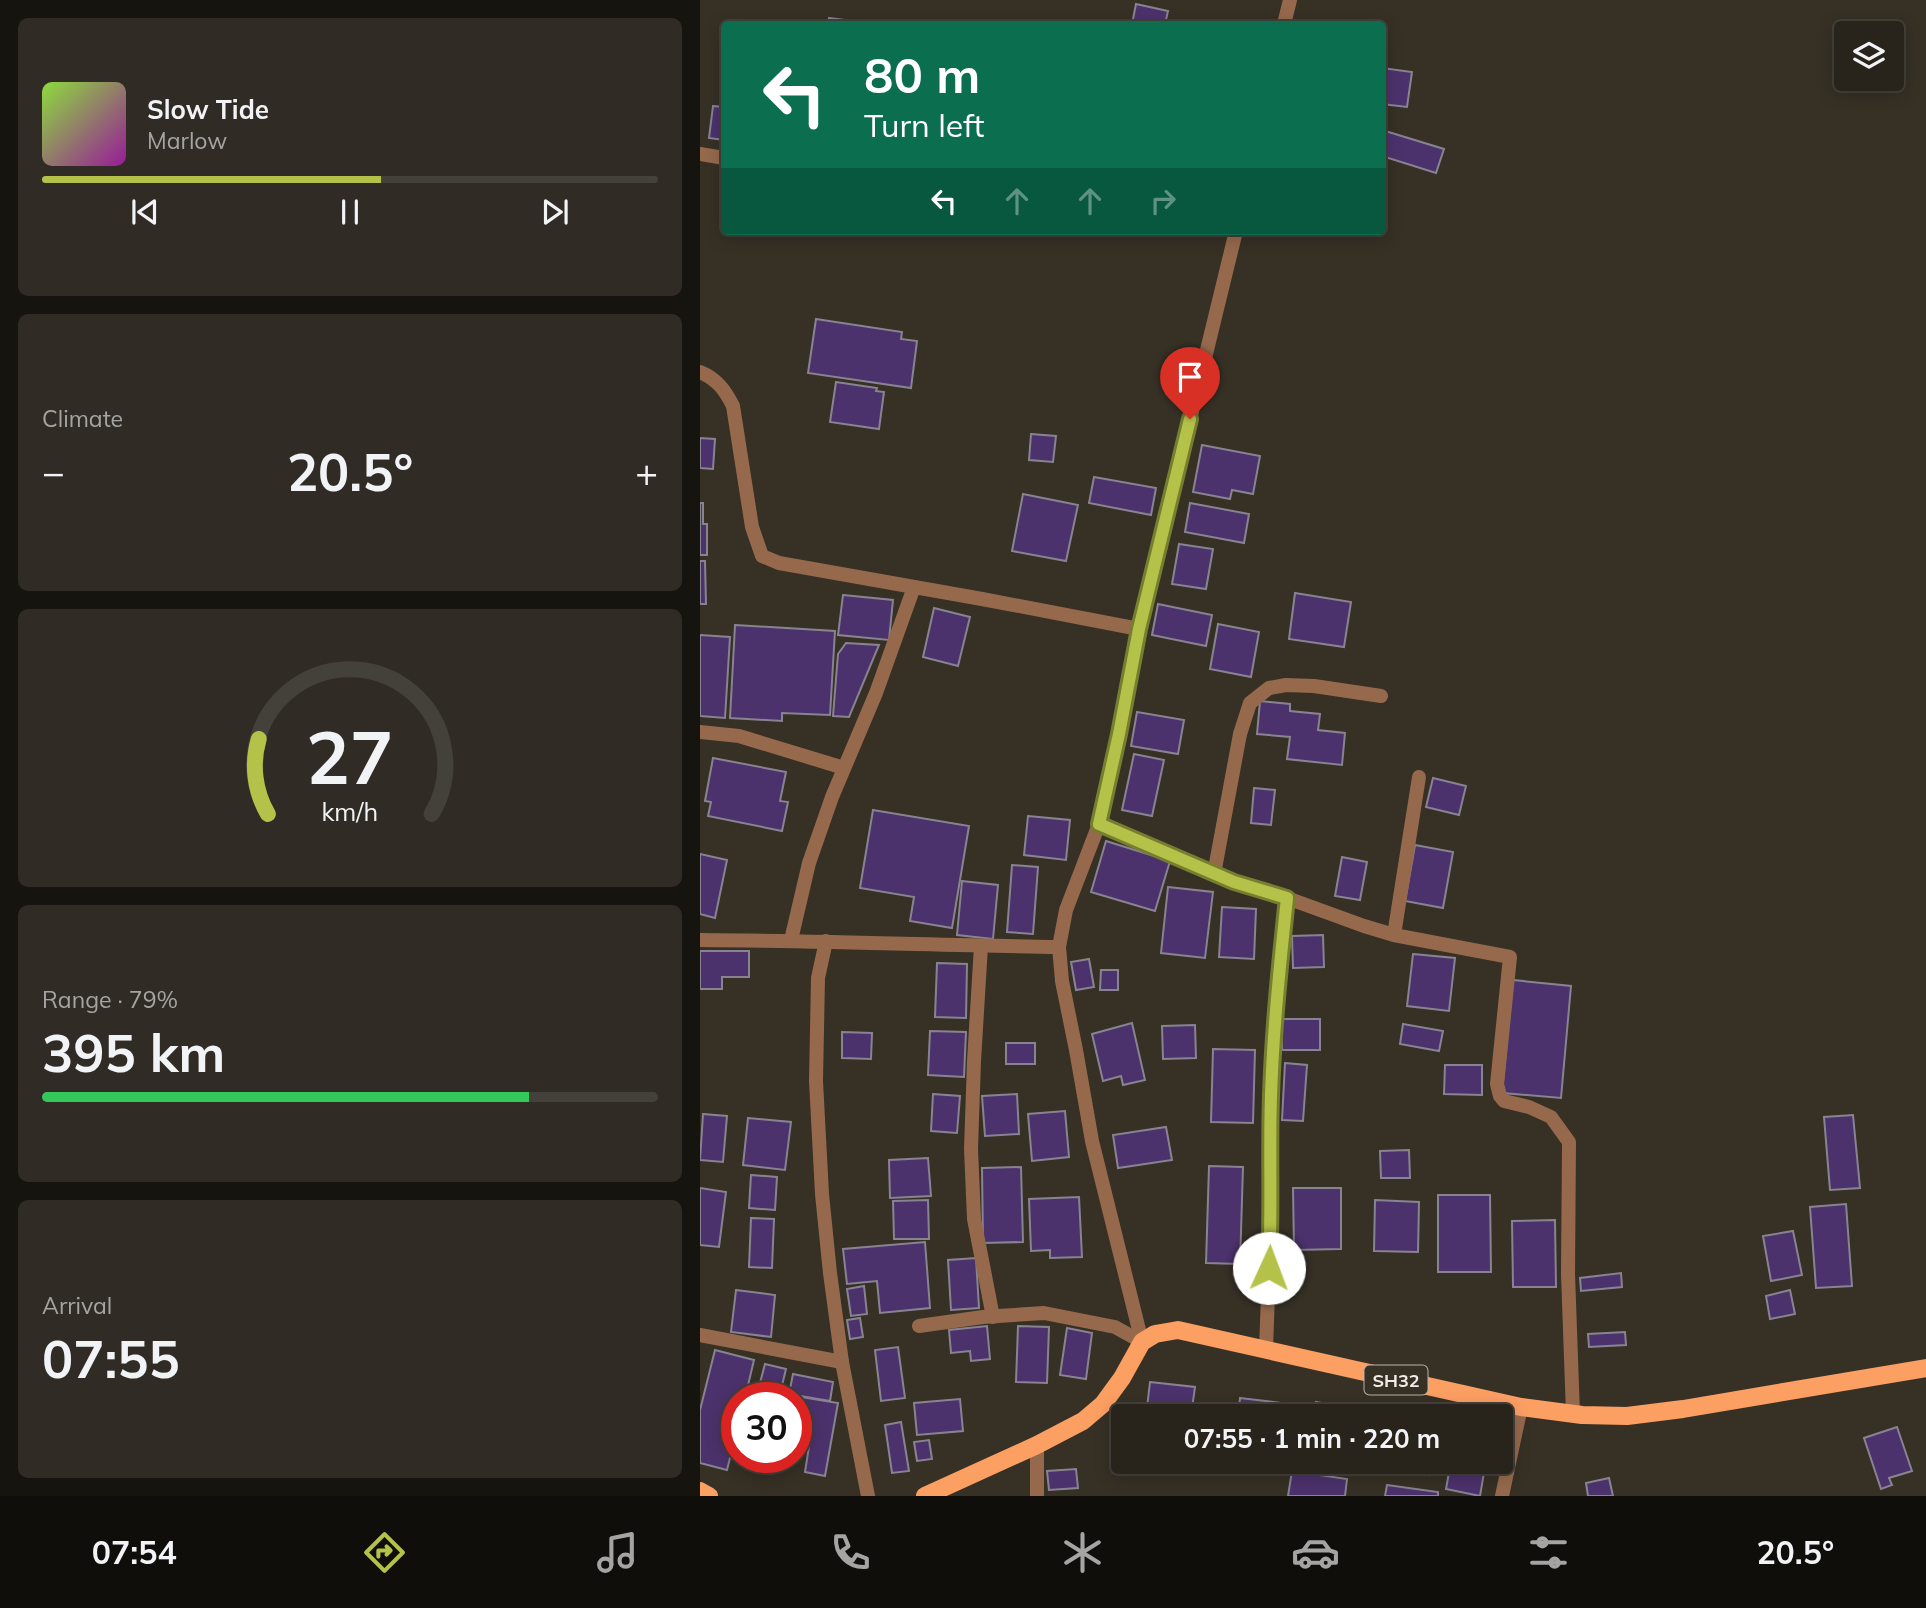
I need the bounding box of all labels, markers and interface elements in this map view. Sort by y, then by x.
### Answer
map controls [1834,21,1904,91]
button: layers [1834,21,1904,91]
text: 80 m [864,44,980,105]
icon: left [749,49,840,140]
text: Slow Tide [147,93,269,126]
text: Turn left [864,105,984,145]
text: Marlow [147,126,227,155]
icon: left [925,182,963,220]
icon: ahead [998,182,1036,220]
icon: ahead [1071,182,1109,220]
icon: right [1144,182,1182,220]
icon: previous [126,193,164,231]
icon: pause [331,193,369,231]
icon: next [536,193,574,231]
pin [1160,347,1220,419]
icon: arrive [1171,358,1209,396]
text: Climate [42,404,123,433]
text: 20.5° [287,439,413,504]
text: − [42,448,65,496]
text: + [635,448,658,496]
text: 27 [306,711,394,802]
text: km/h [322,796,378,827]
text: Range · 79% [42,985,178,1014]
text: 395 km [42,1020,225,1085]
position arrow [1232,1231,1306,1305]
text: Arrival [42,1291,112,1320]
text: 07:55 [42,1326,180,1391]
road number: SH32 [1364,1366,1428,1394]
speed limit sign: 30 [721,1382,812,1473]
text: 07:55 · 1 min · 220 m [1184,1422,1440,1455]
icon: directions [360,1528,409,1577]
icon: music [593,1528,642,1577]
icon: phone [826,1528,875,1577]
icon: climate [1058,1528,1107,1577]
icon: car [1291,1528,1340,1577]
icon: filters [1524,1528,1573,1577]
text: 07:54 [92,1532,177,1572]
text: 20.5° [1756,1532,1834,1572]

